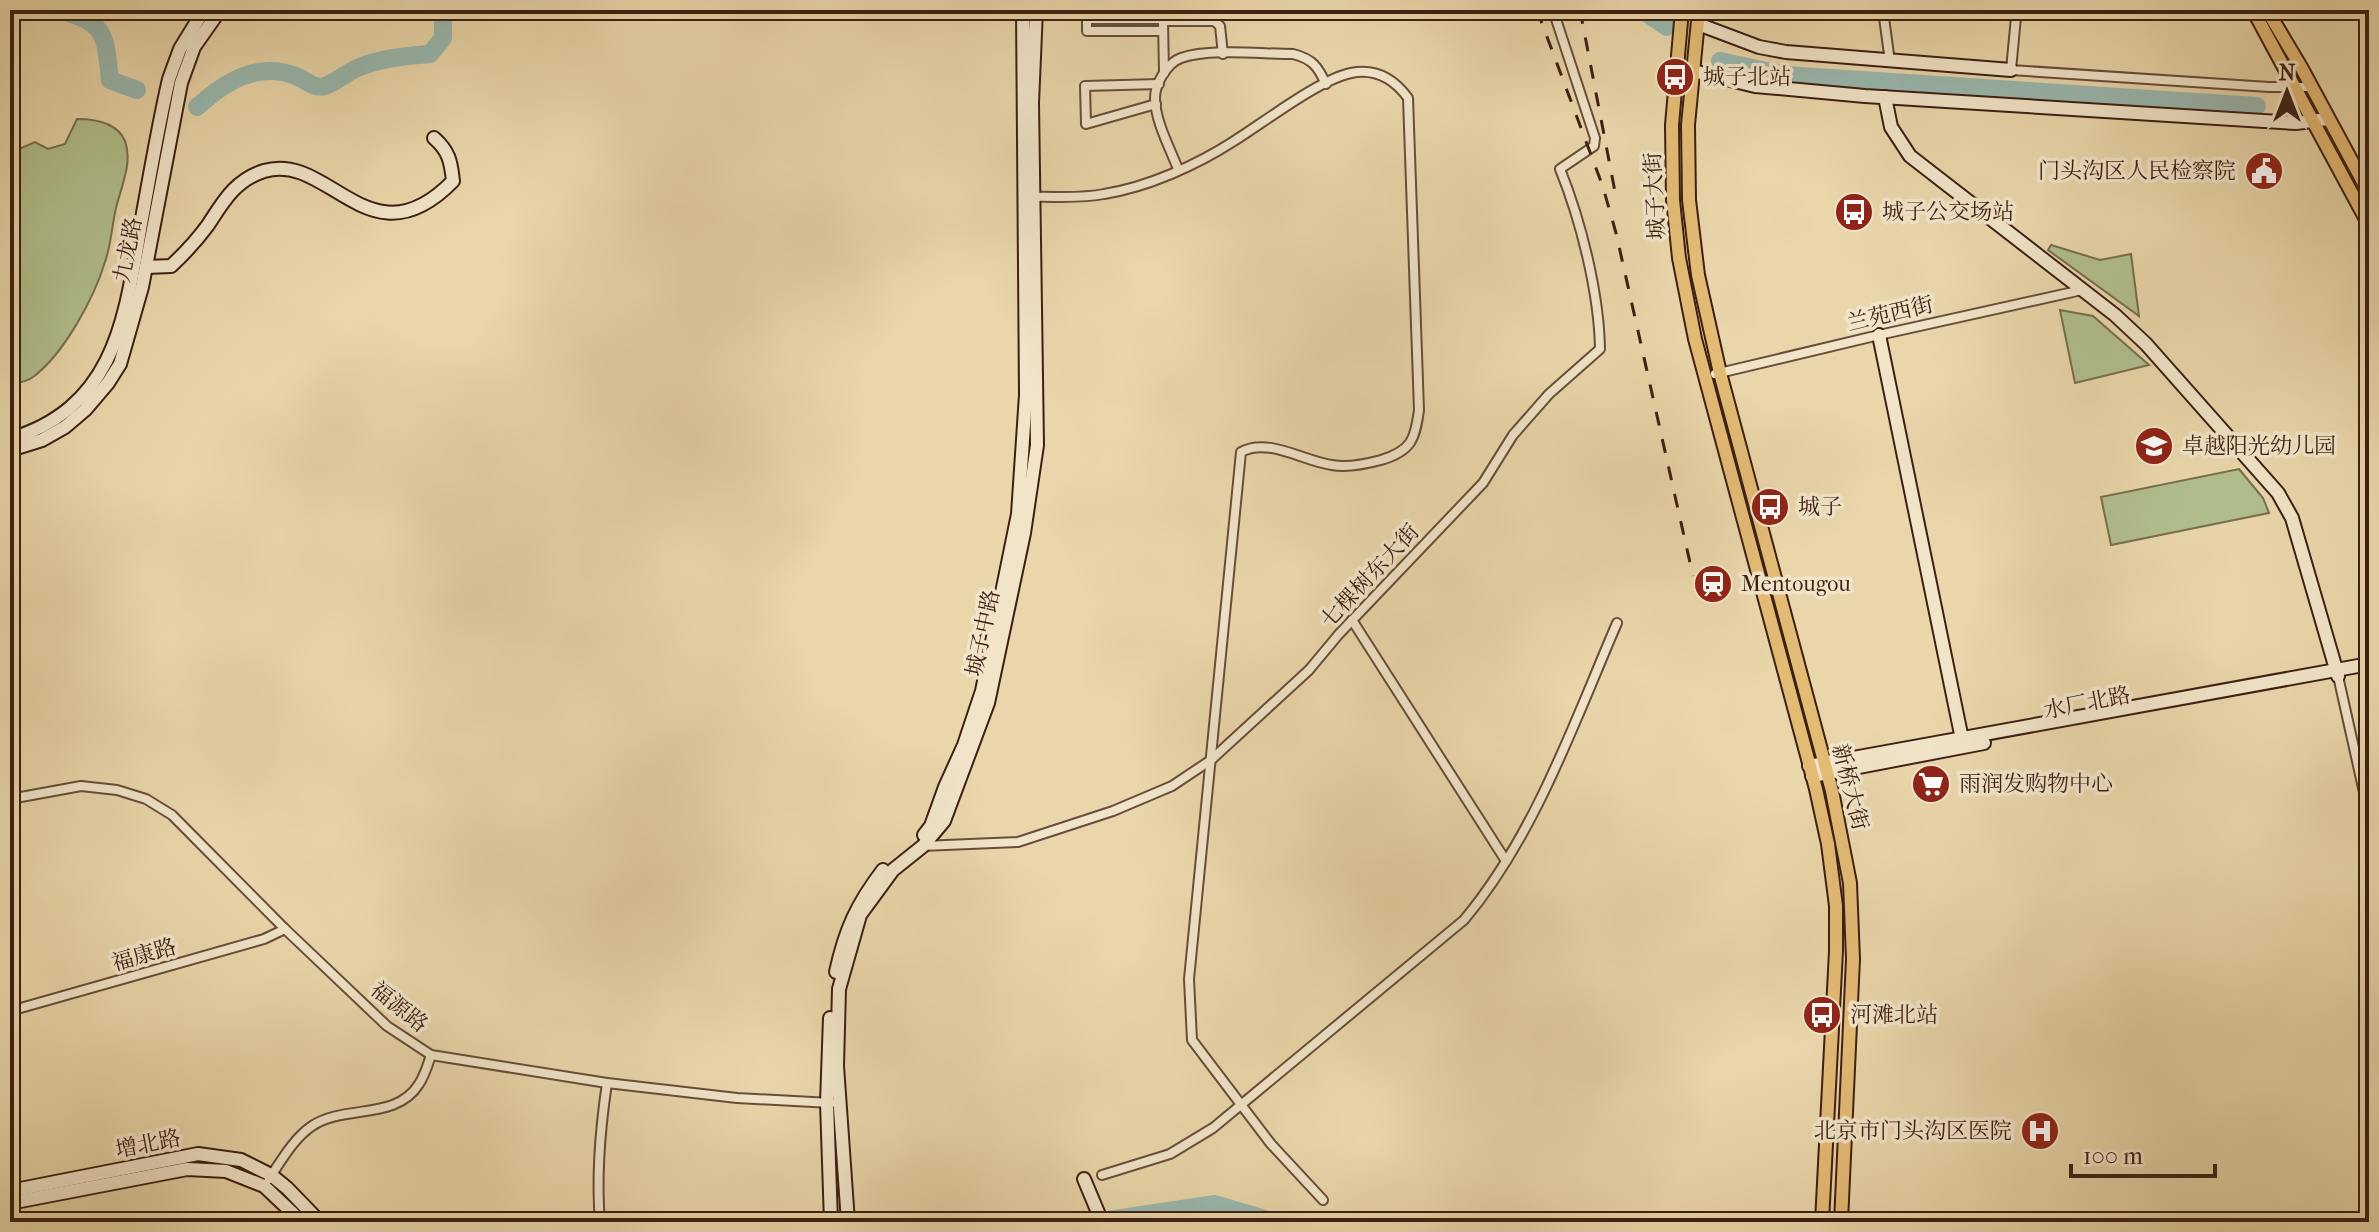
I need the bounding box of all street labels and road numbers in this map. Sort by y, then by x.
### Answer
street label: 城子大街 [1640,151,1670,241]
street label: 九龙路 [109,215,147,285]
street label: 兰苑西街 [1844,291,1936,337]
street label: 七棵树东大街 [1315,519,1425,633]
street label: 城子中路 [961,587,1005,679]
street label: 水厂北路 [2041,682,2133,724]
street label: 新桥大街 [1827,741,1873,833]
street label: 福康路 [109,933,179,977]
street label: 福源路 [365,976,433,1038]
street label: 增北路 [113,1125,183,1163]

